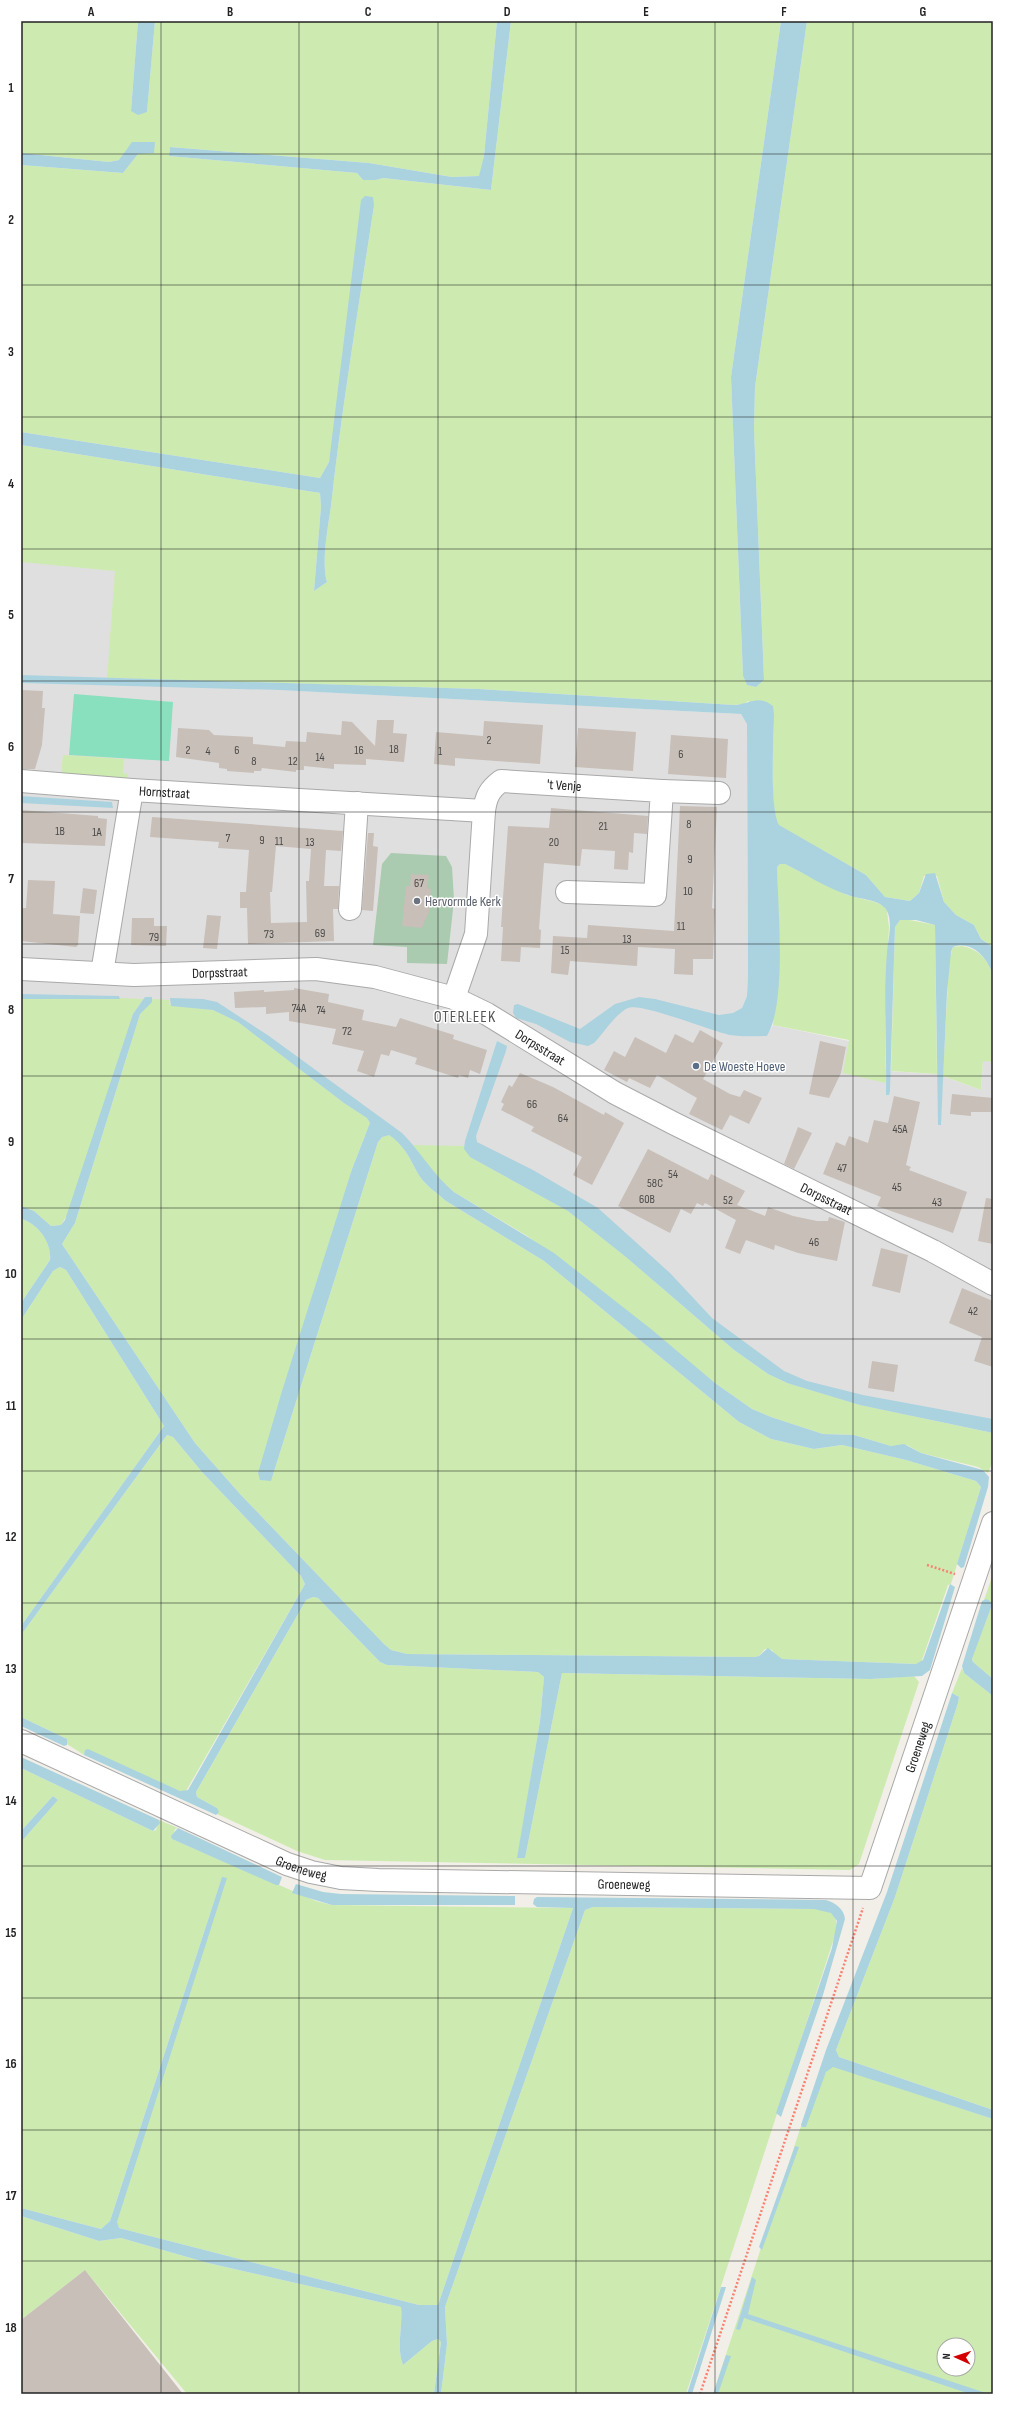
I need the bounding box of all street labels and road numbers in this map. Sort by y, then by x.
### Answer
street label: 't Venje [547,775,582,794]
street label: Hornstraat [138,782,191,802]
street label: Dorpsstraat [192,963,248,982]
street label: Dorpsstraat [512,1025,569,1069]
street label: Dorpsstraat [798,1179,855,1218]
street label: Groeneweg [901,1719,934,1775]
street label: Groeneweg [273,1851,329,1884]
street label: Groeneweg [597,1875,651,1893]

